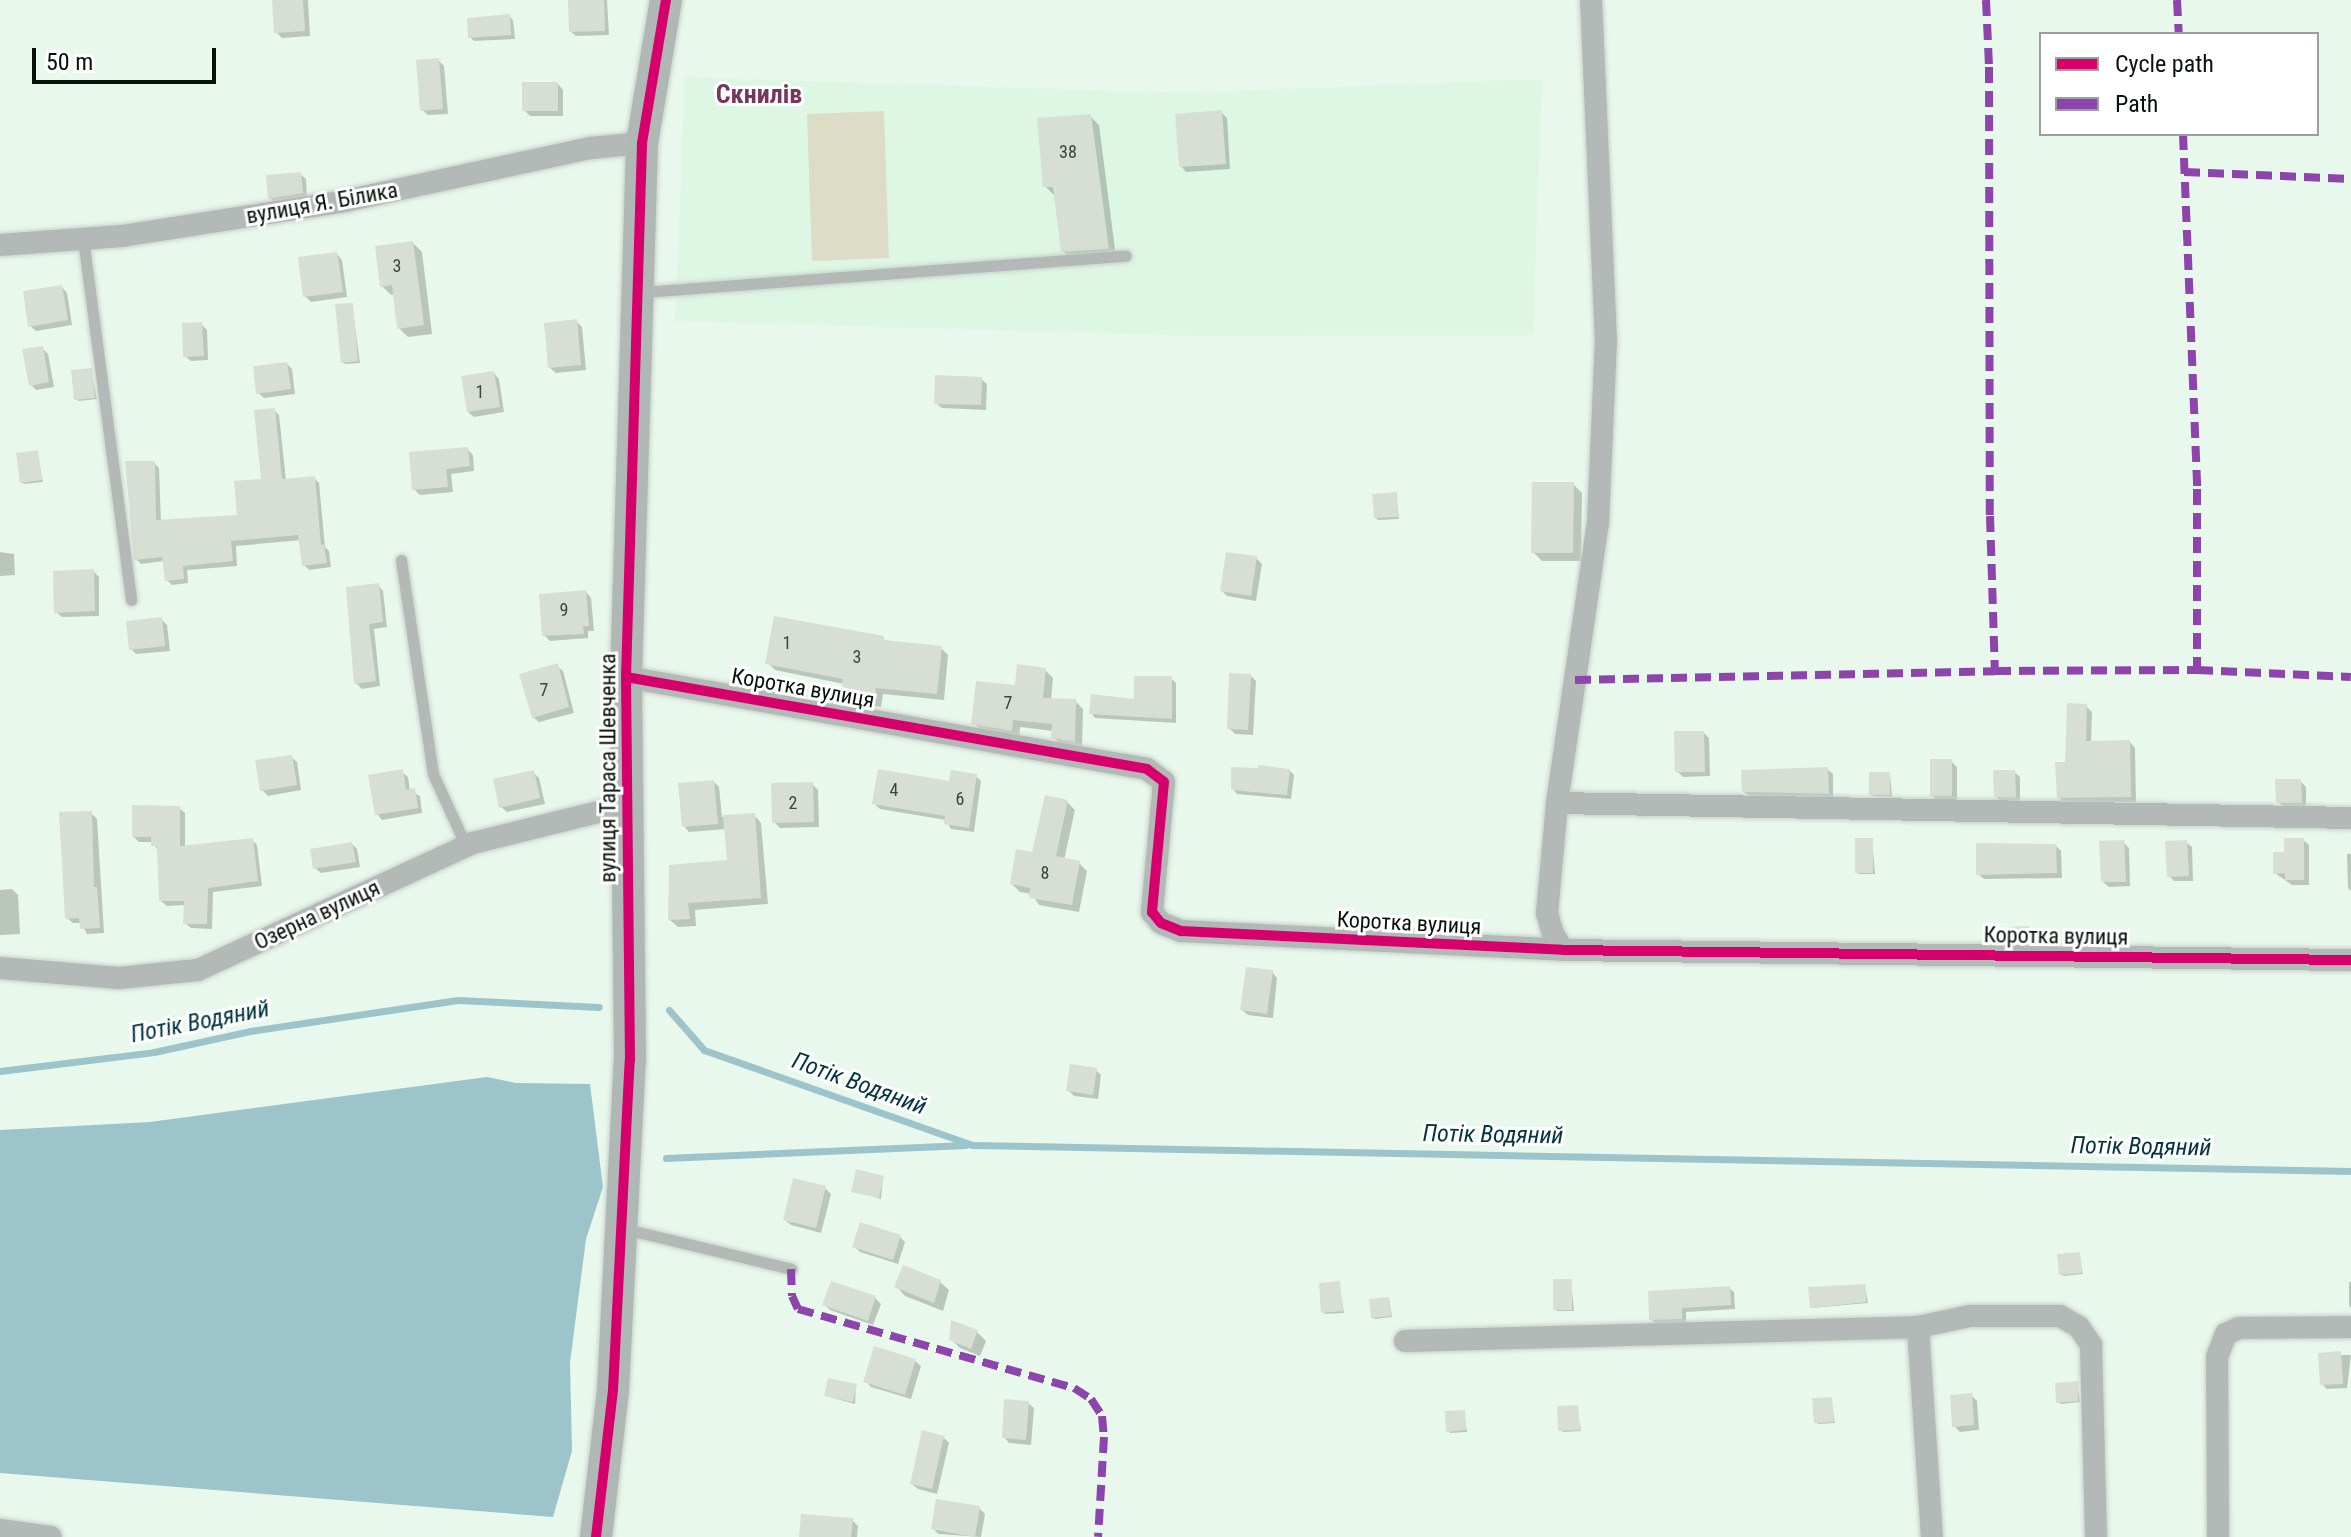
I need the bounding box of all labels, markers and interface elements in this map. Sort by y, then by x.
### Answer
scale bar [36,32,220,82]
legend [2039,32,2319,136]
text: 50 m [46,48,93,76]
text: Cycle path [2115,50,2214,78]
district label: Скнилів [716,79,802,111]
text: Path [2115,90,2158,118]
house number: 38 [1059,141,1077,163]
street label: вулиця Я. Білика [244,177,400,229]
house number: 3 [393,255,401,277]
house number: 1 [476,381,484,403]
house number: 9 [560,599,568,621]
house number: 1 [783,632,791,654]
house number: 3 [853,646,861,668]
street label: вулиця Тараса Шевченка [595,653,621,883]
street label: Коротка вулиця [729,662,877,714]
house number: 7 [540,679,548,701]
house number: 7 [1004,692,1012,714]
house number: 4 [890,779,898,801]
house number: 6 [956,788,964,810]
house number: 2 [789,792,797,814]
house number: 8 [1041,862,1049,884]
street label: Озерна вулиця [250,874,384,956]
street label: Коротка вулиця [1336,906,1482,940]
street label: Коротка вулиця [1983,922,2129,950]
water label: Потік Водяний [128,994,272,1050]
water label: Потік Водяний [788,1046,930,1122]
water label: Потік Водяний [1422,1119,1564,1151]
water label: Потік Водяний [2070,1131,2212,1163]

